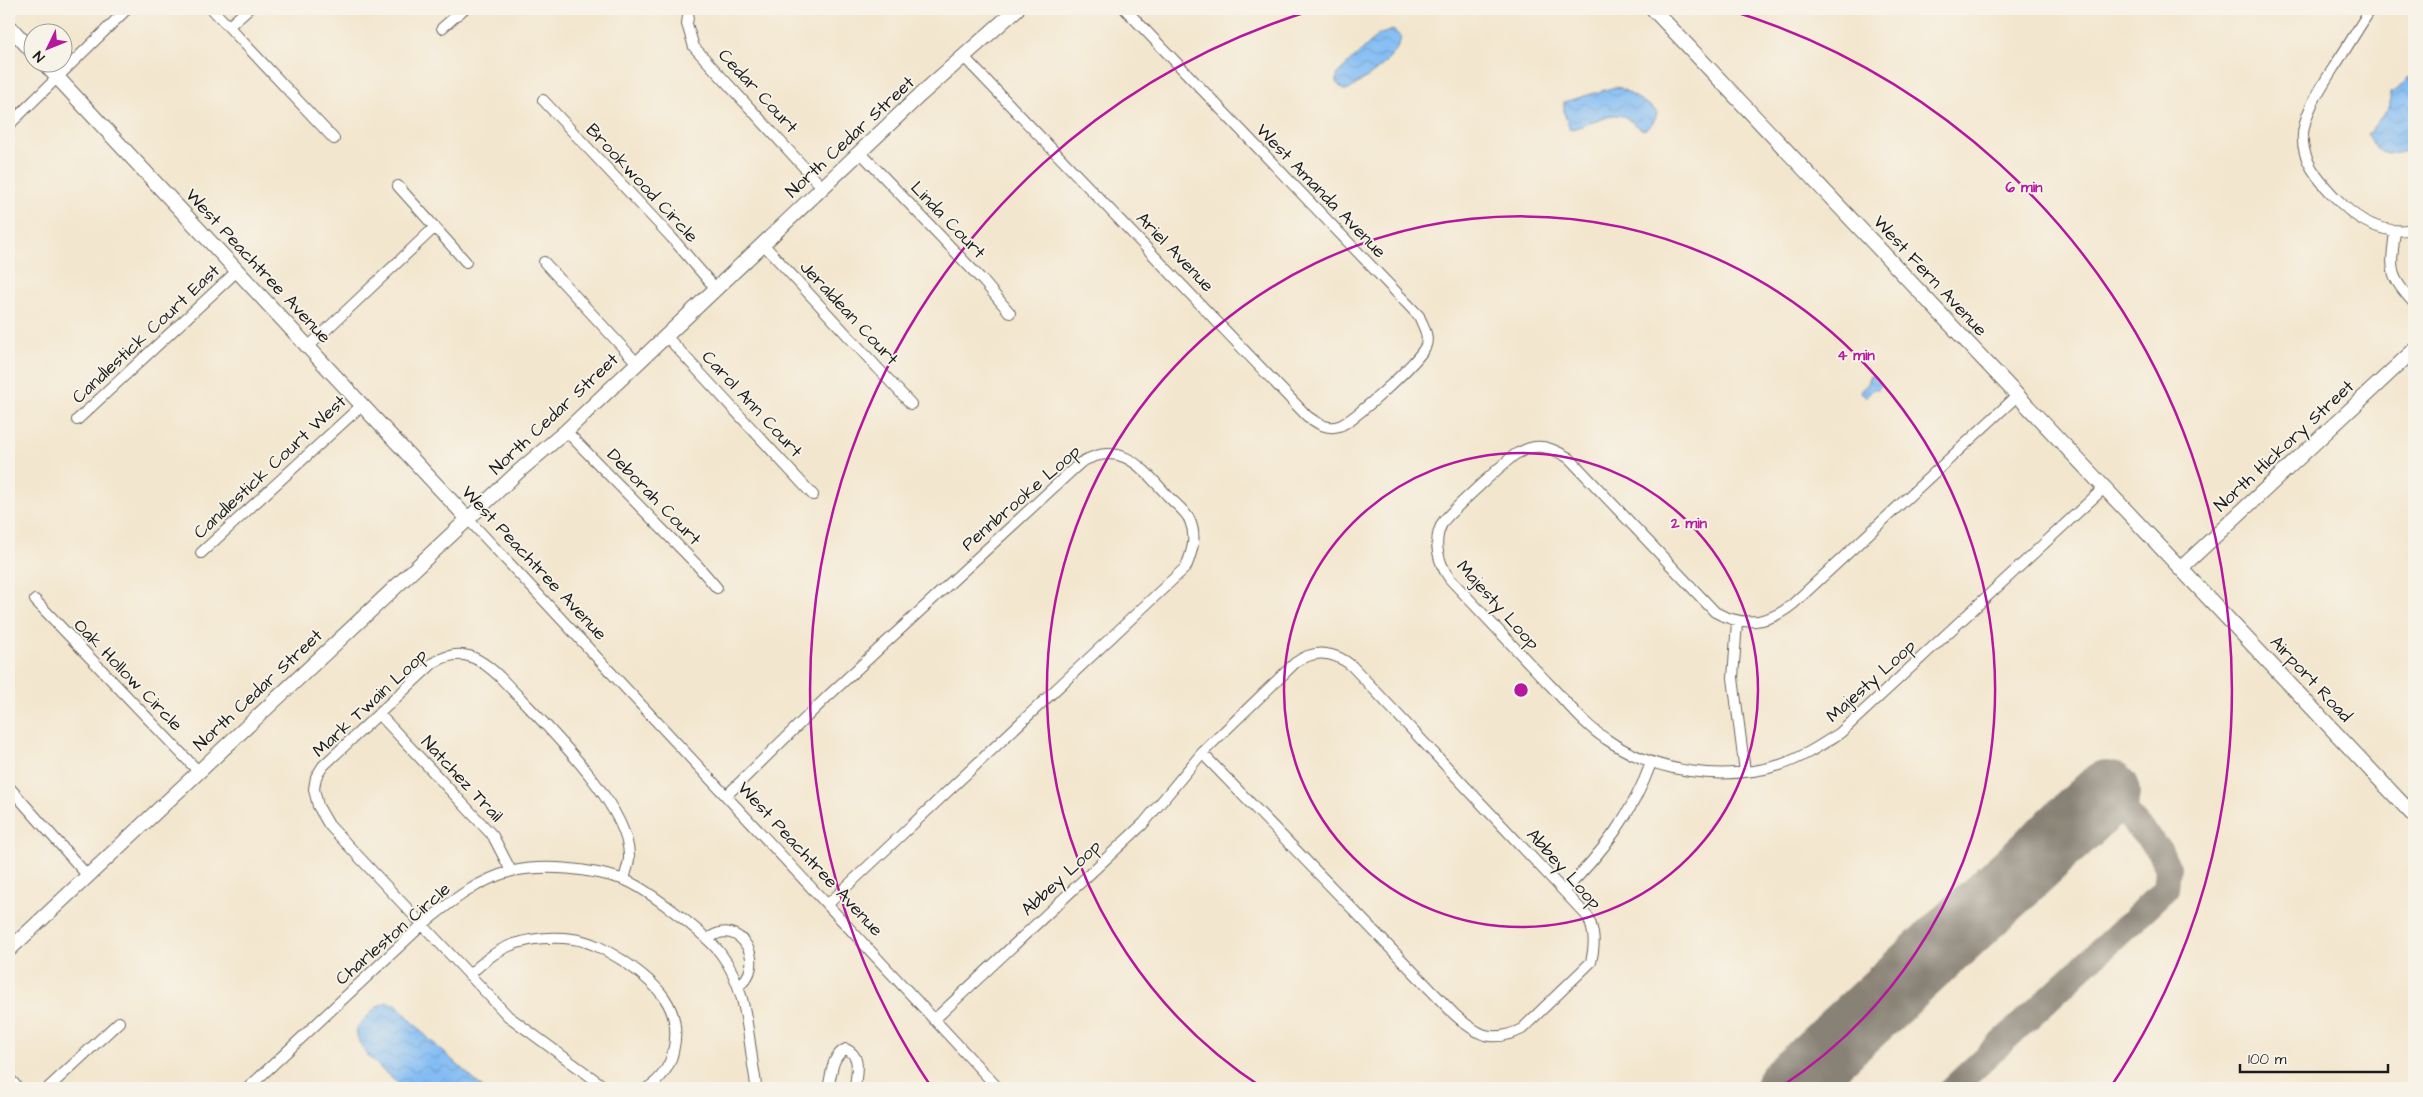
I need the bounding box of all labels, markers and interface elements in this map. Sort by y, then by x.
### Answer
north arrow [22,22,72,72]
street label: Cedar Court [712,43,804,139]
text: N [29,46,50,66]
street label: North Cedar Street [780,70,921,204]
street label: Brookwood Circle [580,118,704,248]
street label: West Amanda Avenue [1250,118,1392,264]
street label: Linda Court [905,176,992,265]
text: 6 min [2006,177,2043,198]
street label: West Peachtree Avenue [180,183,337,349]
street label: Ariel Avenue [1130,206,1220,298]
street label: West Fern Avenue [1867,210,1993,342]
street label: Jeraldean Court [794,255,905,371]
street label: Candlestick Court East [67,258,226,409]
street label: Carol Ann Court [696,345,809,463]
text: 4 min [1837,345,1875,366]
street label: North Cedar Street [484,347,625,481]
street label: North Hickory Street [2208,374,2361,518]
street label: Candlestick Court West [188,389,352,545]
street label: Pennbrooke Loop [956,439,1086,557]
street label: Deborah Court [601,443,707,552]
street label: West Peachtree Avenue [456,480,613,646]
text: 2 min [1670,513,1708,534]
street label: Majesty Loop [1450,555,1545,656]
street label: Oak Hollow Circle [68,613,188,737]
street label: North Cedar Street [188,623,329,757]
street label: Airport Road [2264,630,2358,728]
street label: Majesty Loop [1821,634,1922,729]
street label: Mark Twain Loop [307,643,433,763]
centre of rings [1512,681,1530,699]
street label: Natchez Trail [415,730,509,828]
street label: West Peachtree Avenue [732,776,889,942]
street label: Abbey Loop [1520,823,1607,916]
street label: Abbey Loop [1015,834,1107,922]
street label: Charleston Circle [330,877,456,991]
scale bar [2240,1042,2388,1074]
text: 100 m [2248,1049,2287,1070]

